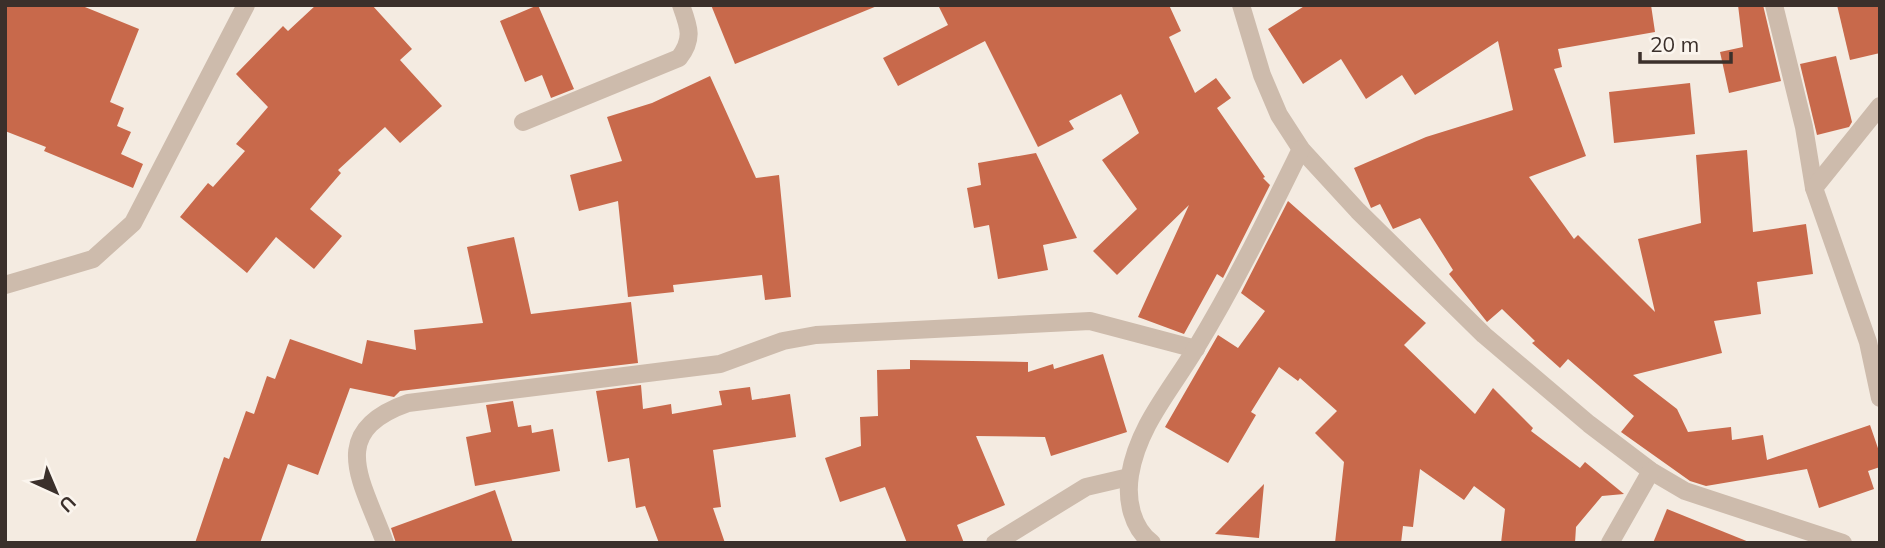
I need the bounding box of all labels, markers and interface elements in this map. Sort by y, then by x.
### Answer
scale bar [1640,21,1731,65]
text: 20 m [1650,31,1699,57]
north arrow [21,457,91,527]
text: U [54,491,81,518]

